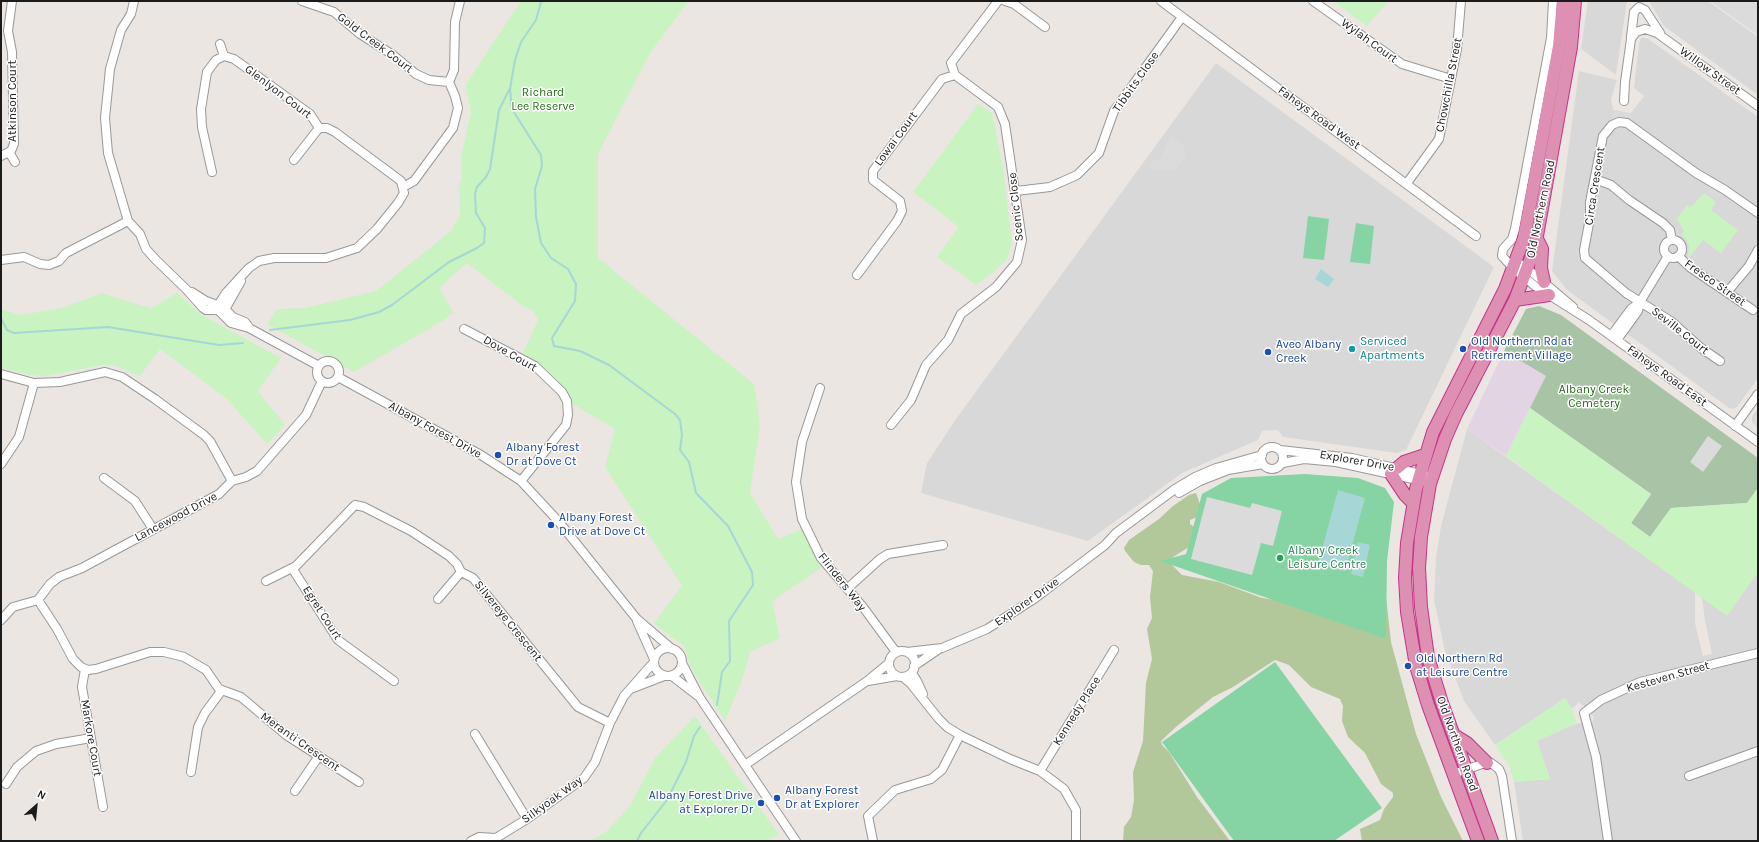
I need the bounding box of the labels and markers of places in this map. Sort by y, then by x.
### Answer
place label: Serviced Apartments [1360,335,1425,363]
place label: Old Northern Rd at Retirement Village [1471,335,1572,363]
place label: Aveo Albany Creek [1276,338,1341,366]
marker: Serviced Apartments [1347,344,1357,354]
marker: Old Northern Rd at Retirement Village [1458,344,1468,354]
marker: Aveo Albany Creek [1263,347,1273,357]
place label: Albany Forest Dr at Dove Ct [506,441,579,469]
marker: Albany Forest Dr at Dove Ct [493,450,503,460]
place label: Albany Forest Drive at Dove Ct [559,511,645,539]
marker: Albany Forest Drive at Dove Ct [546,520,556,530]
place label: Albany Creek Leisure Centre [1288,544,1366,572]
marker: Albany Creek Leisure Centre [1275,553,1285,563]
place label: Old Northern Rd at Leisure Centre [1416,652,1508,680]
marker: Old Northern Rd at Leisure Centre [1403,661,1413,671]
place label: Albany Forest Dr at Explorer [785,784,859,812]
place label: Albany Forest Drive at Explorer Dr [649,789,753,817]
marker: Albany Forest Dr at Explorer [772,793,782,803]
marker: Albany Forest Drive at Explorer Dr [756,798,766,808]

